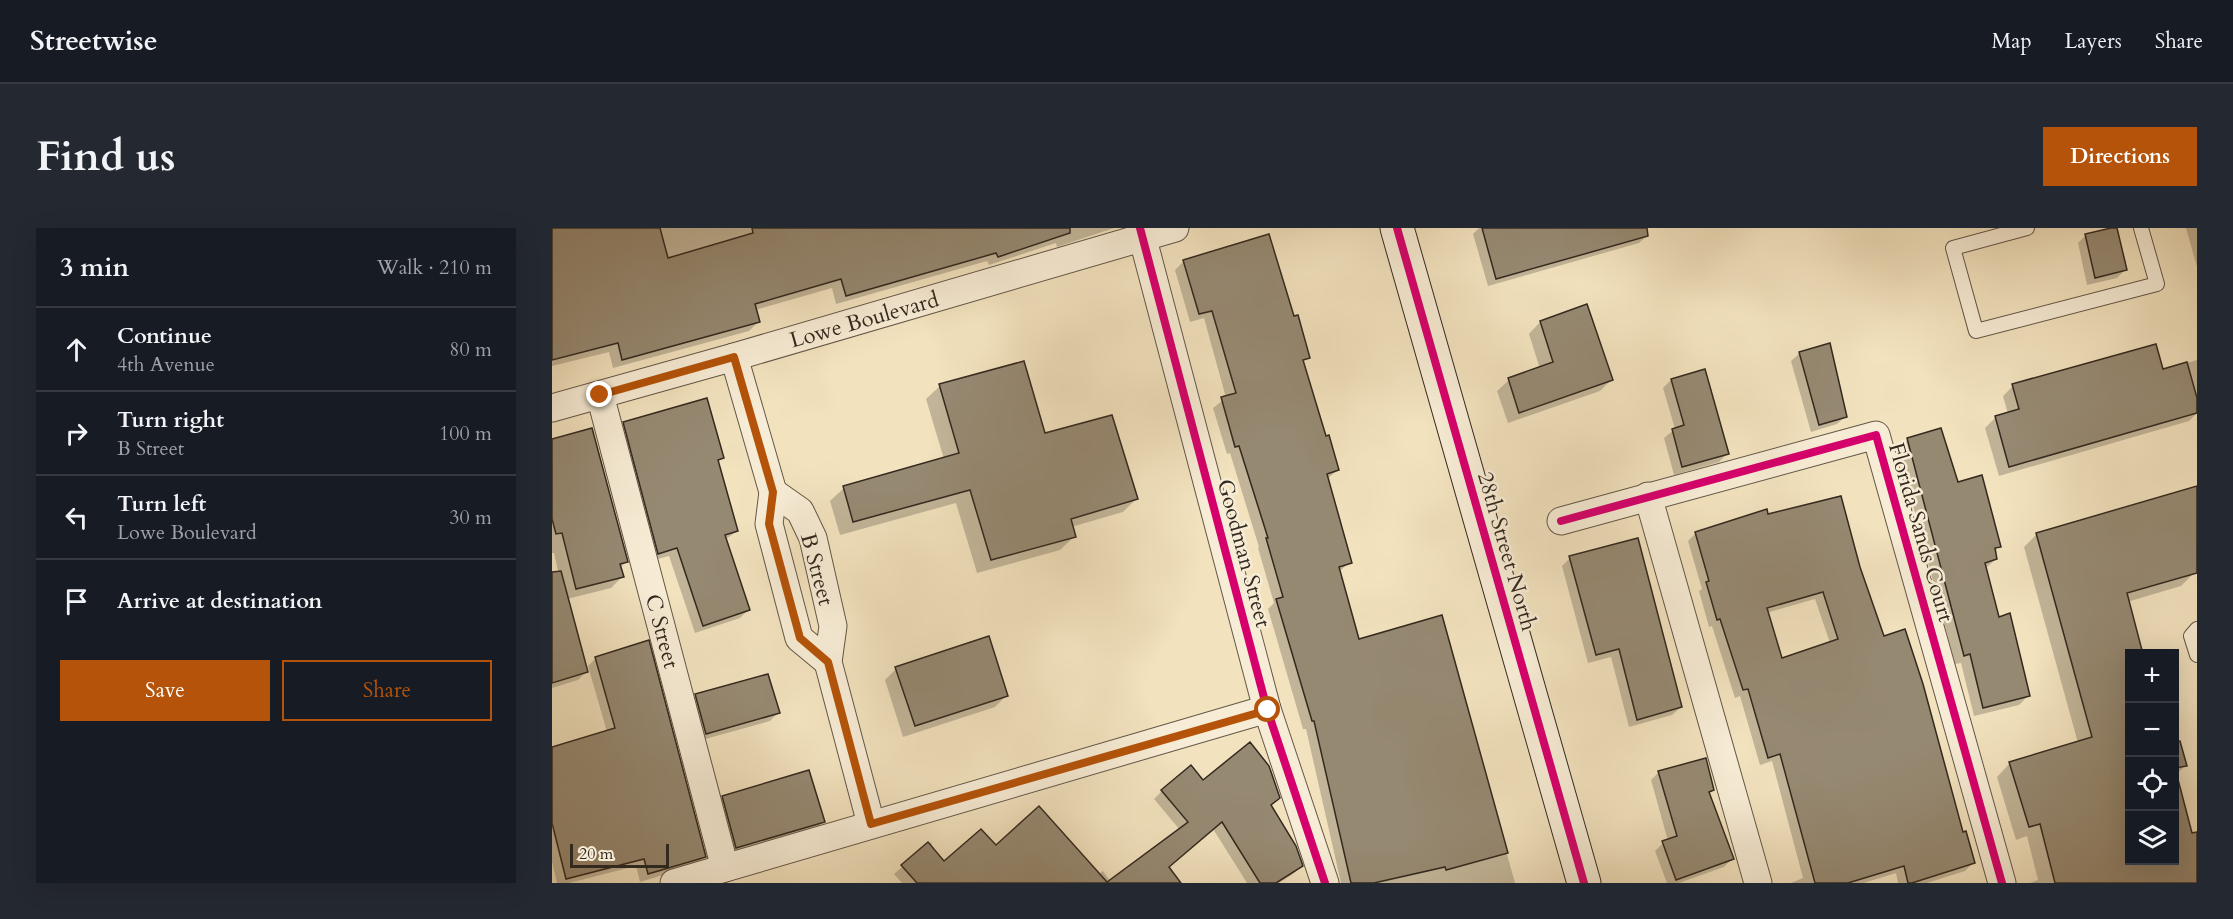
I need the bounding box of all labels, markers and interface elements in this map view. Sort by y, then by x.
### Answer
text: Streetwise [30,22,158,60]
text: Map [1992,27,2032,56]
text: Layers [2065,27,2122,56]
text: Share [2155,27,2203,56]
button: Directions [2043,127,2197,186]
text: Find us [36,128,176,185]
text: 3 min [60,250,129,285]
text: Walk · 210 m [377,254,492,281]
street label: Lowe Boulevard [786,284,943,356]
text: Continue [117,321,212,351]
icon: ahead [60,333,93,366]
text: 80 m [449,336,492,363]
text: 4th Avenue [117,351,215,378]
route end [586,381,612,407]
text: Turn right [117,405,224,435]
icon: right [60,417,93,450]
text: 100 m [439,420,492,447]
text: B Street [117,435,184,462]
street label: Florida Sands Court [1881,439,1961,625]
street label: 28th Street North [1470,468,1544,634]
street label: Goodman Street [1210,476,1278,631]
text: Turn left [117,489,206,519]
icon: left [60,501,93,534]
text: 30 m [449,504,492,531]
text: Lowe Boulevard [117,519,257,546]
street label: B Street [793,530,841,609]
icon: arrive [60,585,93,618]
text: Arrive at destination [117,586,322,616]
street label: C Street [638,591,686,672]
map controls [2125,649,2179,865]
button: + [2125,649,2179,703]
button: Save [60,660,270,721]
button: Share [282,660,492,721]
route start [1254,696,1280,722]
button: − [2125,703,2179,757]
button: locate [2125,757,2179,811]
button: layers [2125,811,2179,865]
scale bar [570,841,669,868]
text: 20 m [579,843,613,865]

